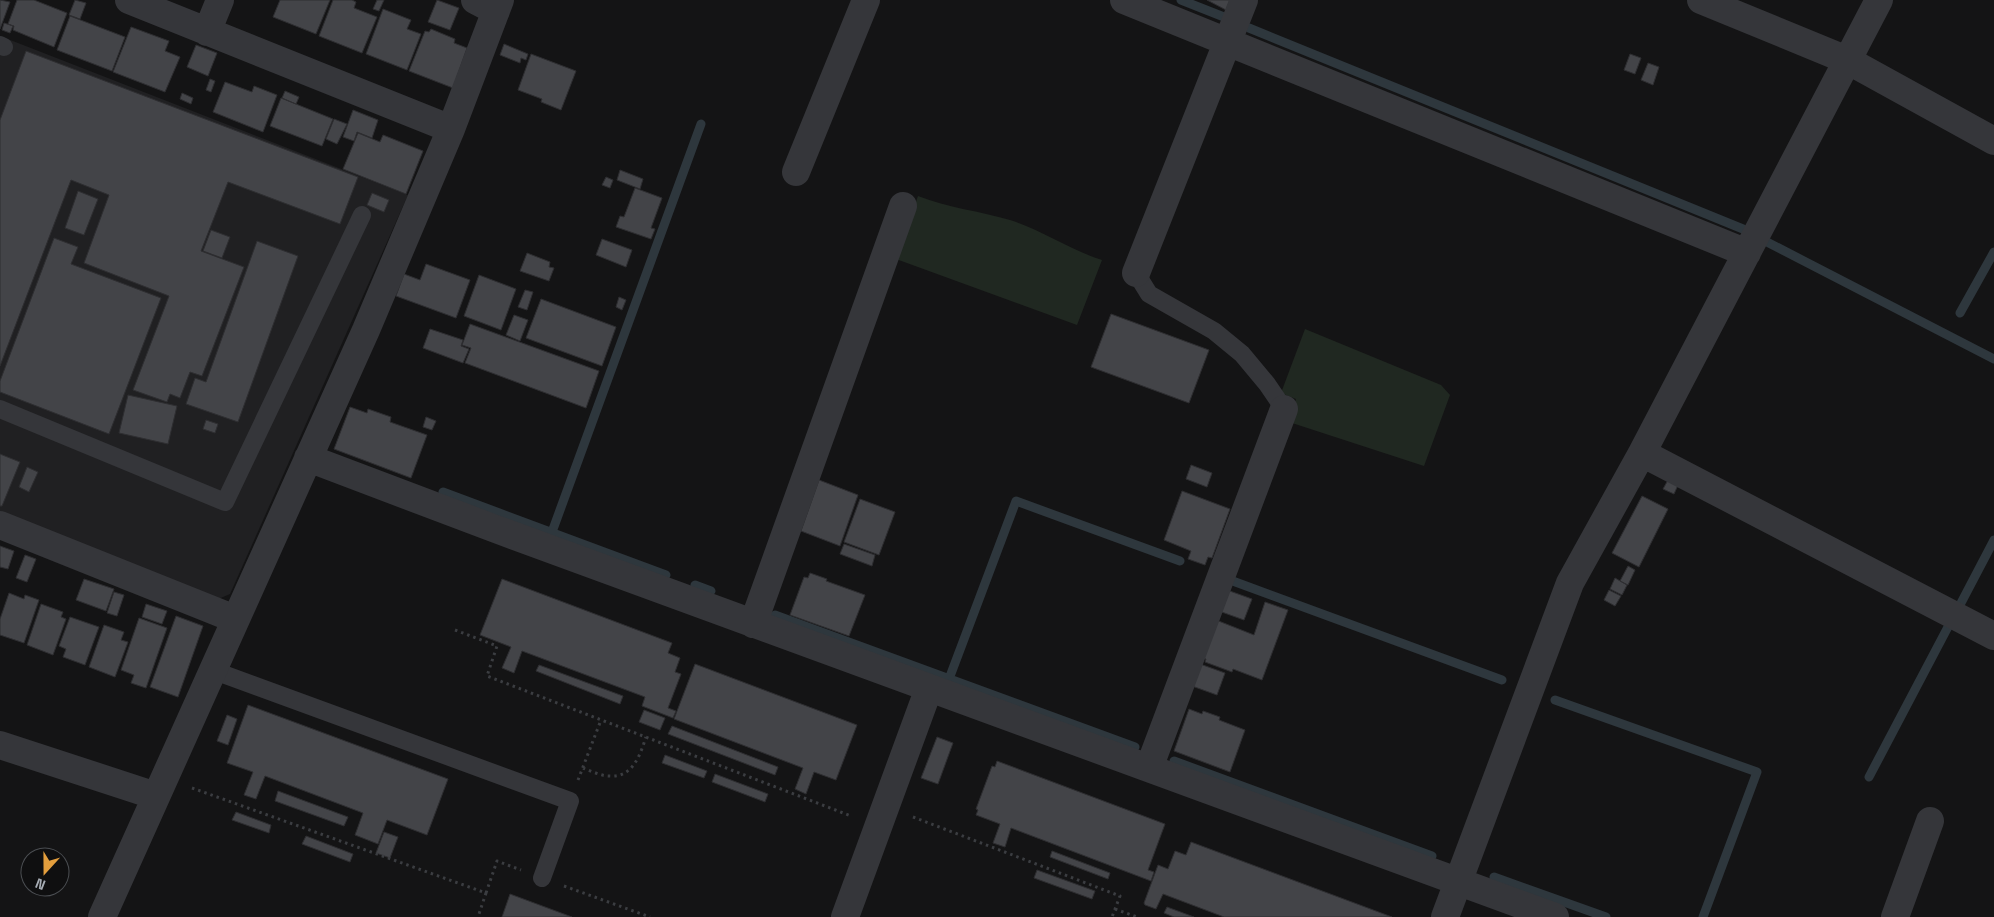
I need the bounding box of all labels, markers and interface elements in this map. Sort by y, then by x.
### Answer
north arrow [20,847,70,897]
text: N [33,874,48,894]

